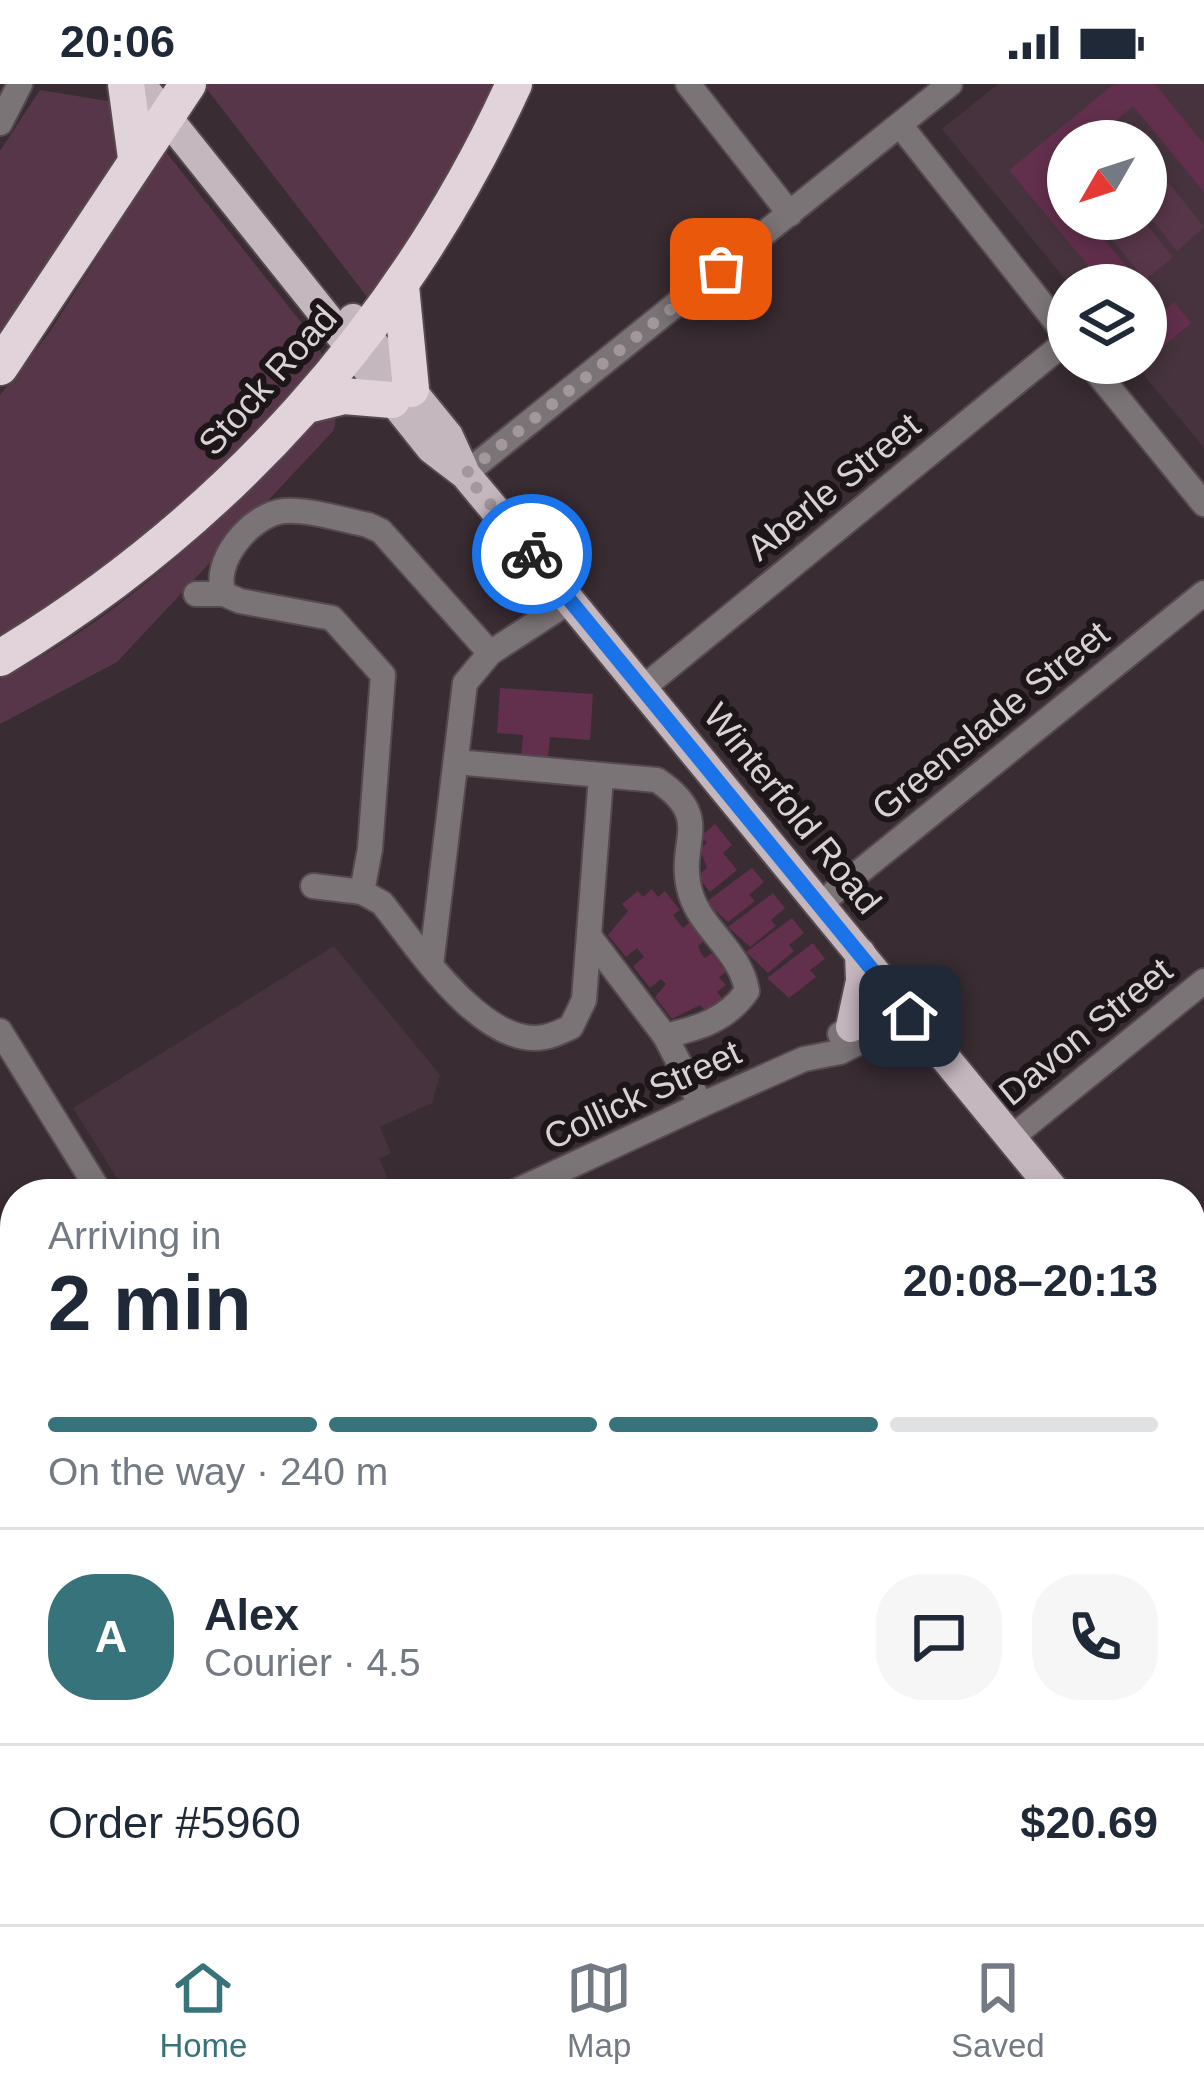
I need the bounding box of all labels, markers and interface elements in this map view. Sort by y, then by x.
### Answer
text: 20:06 [60,16,175,67]
north arrow [1047,120,1167,240]
map controls [1047,120,1167,384]
pin [670,218,772,320]
icon: bag [688,236,754,302]
button: layers [1047,264,1167,384]
street label: Stock Road [190,297,345,463]
street label: Aberle Street [739,404,928,568]
courier [472,494,592,614]
icon: bike [499,521,565,587]
street label: Greenslade Street [864,613,1117,828]
street label: Winterfold Road [695,695,890,922]
street label: Davon Street [991,949,1180,1113]
pin [859,965,961,1067]
icon: home [877,983,943,1049]
street label: Collick Street [537,1031,747,1158]
text: Arriving in [48,1214,221,1257]
text: 20:08–20:13 [903,1255,1158,1306]
text: 2 min [48,1259,252,1347]
text: On the way · 240 m [48,1450,388,1493]
button: chat [876,1574,1002,1700]
button: phone [1032,1574,1158,1700]
text: Alex [204,1589,299,1640]
text: A [95,1611,127,1662]
text: Courier · 4.5 [204,1641,421,1684]
text: Order #5960 [48,1797,301,1848]
text: $20.69 [1020,1797,1158,1848]
tab: Home [159,1955,247,2065]
tab: Map [566,1955,632,2065]
tab: Saved [951,1955,1045,2065]

